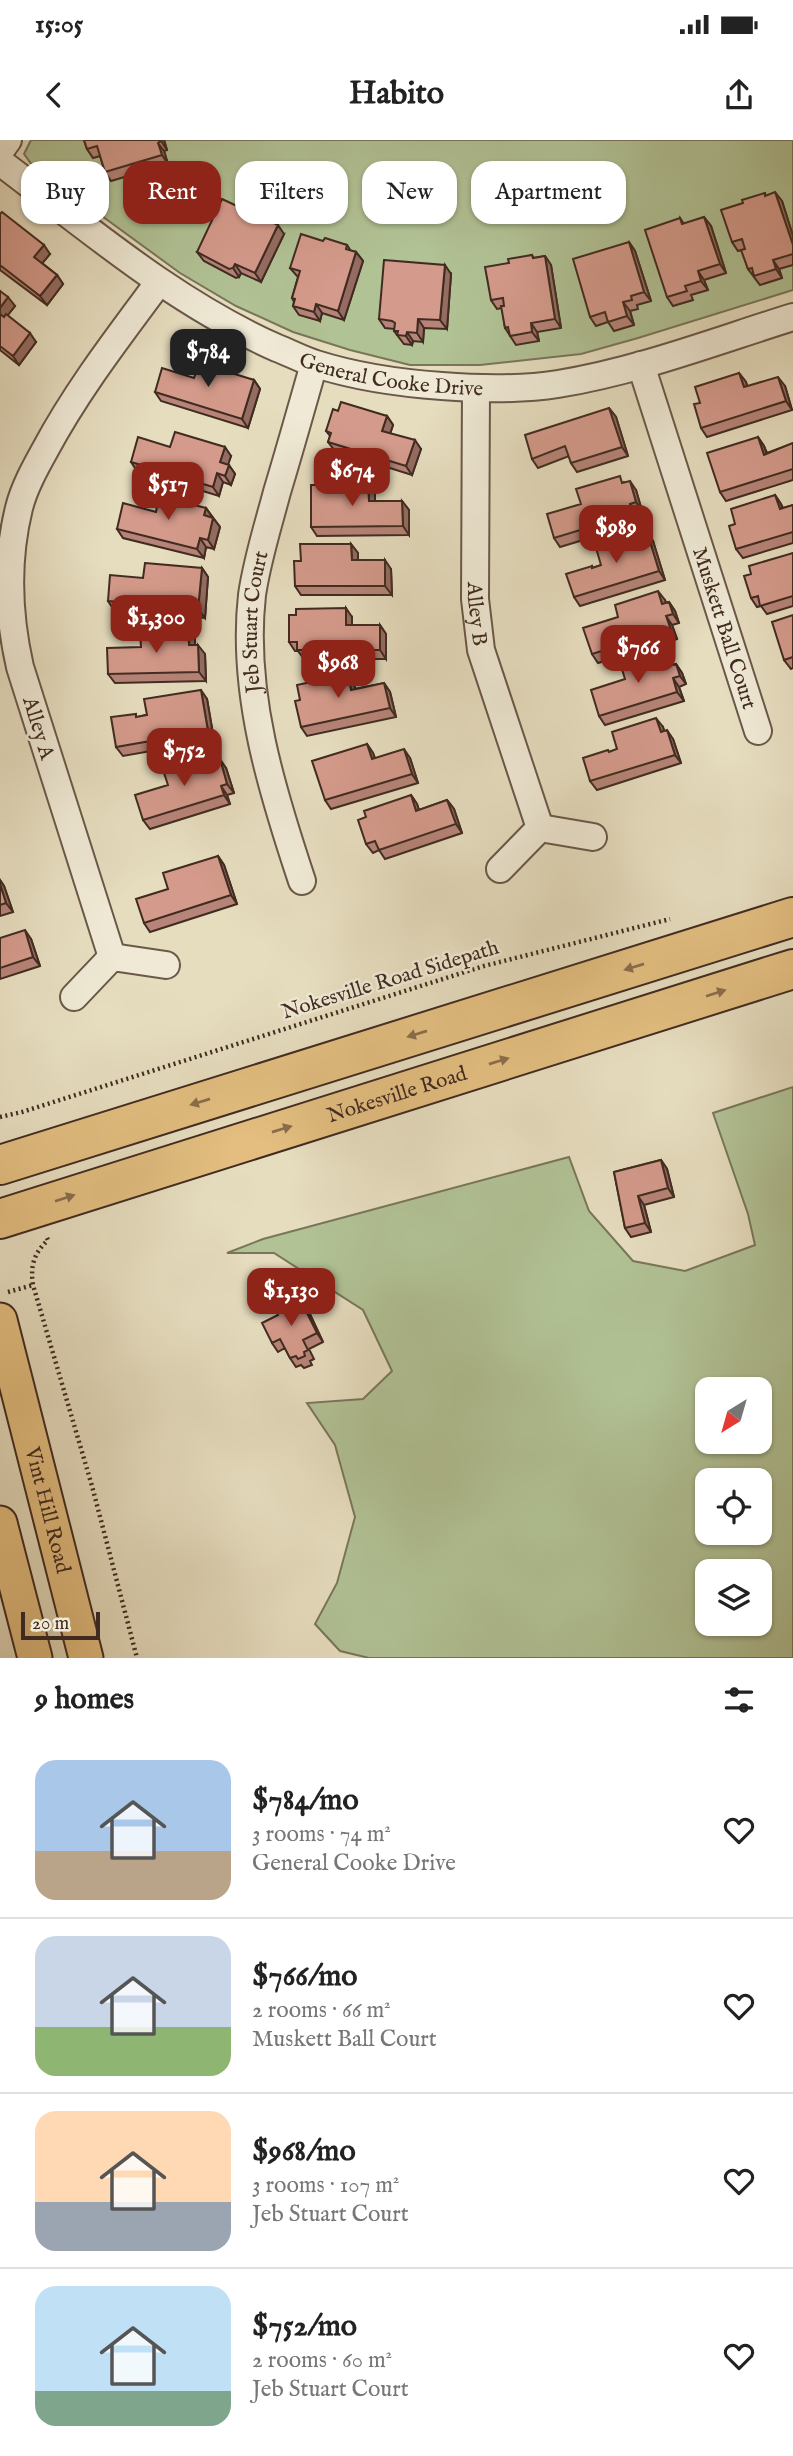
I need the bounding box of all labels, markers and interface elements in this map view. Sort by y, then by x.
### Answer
text: 15:05 [35,8,83,41]
text: Habito [349,74,444,115]
icon: back [35,76,73,114]
icon: share [720,76,758,114]
chip: Buy [21,161,109,224]
chip: Rent [123,161,221,224]
chip: Filters [235,161,348,224]
chip: New [362,161,457,224]
chip: Apartment [471,161,626,224]
pin: $784 [167,330,249,389]
text: $784 [186,337,230,366]
street label: General Cooke Drive [295,347,484,403]
pin: $674 [311,448,393,508]
text: $674 [330,456,374,485]
pin: $517 [127,462,209,522]
text: $517 [148,470,188,499]
pin: $989 [575,506,657,565]
text: $989 [595,513,637,542]
street label: Muskett Ball Court [685,544,762,713]
street label: Jeb Stuart Court [238,548,276,696]
street label: Alley B [460,581,492,648]
pin: $1,300 [99,596,213,655]
text: $1,300 [127,603,185,632]
pin: $766 [597,626,679,685]
text: $766 [617,633,659,662]
pin: $968 [297,640,379,700]
text: $968 [317,648,359,677]
street label: Alley A [15,693,60,764]
pin: $752 [143,728,225,788]
text: $752 [163,736,205,765]
street label: Nokesville Road Sidepath [279,935,502,1026]
one-way arrow [624,962,645,972]
one-way arrow [706,988,727,998]
one-way arrow [406,1030,427,1040]
one-way arrow [489,1056,510,1066]
street label: Nokesville Road [324,1060,471,1130]
one-way arrow [189,1098,210,1108]
one-way arrow [272,1124,293,1134]
one-way arrow [55,1192,76,1203]
pin: $1,130 [234,1268,348,1328]
text: $1,130 [263,1276,319,1305]
north arrow [695,1377,772,1454]
map controls [695,1377,772,1636]
street label: Vint Hill Road [18,1443,76,1577]
button: locate [695,1468,772,1545]
button: layers [695,1559,772,1636]
scale bar [21,1609,100,1641]
text: 20 m [32,1612,69,1636]
text: 9 homes [35,1681,134,1719]
icon: filters [720,1681,758,1719]
text: $784/mo [252,1782,359,1820]
icon: home [91,1788,175,1872]
icon: heart [720,1811,758,1849]
text: 3 rooms · 74 m² [252,1820,391,1849]
text: General Cooke Drive [252,1849,456,1878]
text: $766/mo [252,1958,357,1996]
icon: home [91,1964,175,2048]
icon: heart [720,1987,758,2025]
text: 2 rooms · 66 m² [252,1996,391,2025]
text: Muskett Ball Court [252,2025,437,2054]
text: $968/mo [252,2133,356,2171]
icon: home [91,2139,175,2223]
icon: heart [720,2162,758,2200]
text: 3 rooms · 107 m² [252,2171,400,2200]
text: Jeb Stuart Court [252,2200,409,2229]
text: $752/mo [252,2308,357,2346]
icon: home [91,2314,175,2398]
icon: heart [720,2337,758,2375]
text: 2 rooms · 60 m² [252,2346,392,2375]
text: Jeb Stuart Court [252,2375,409,2404]

